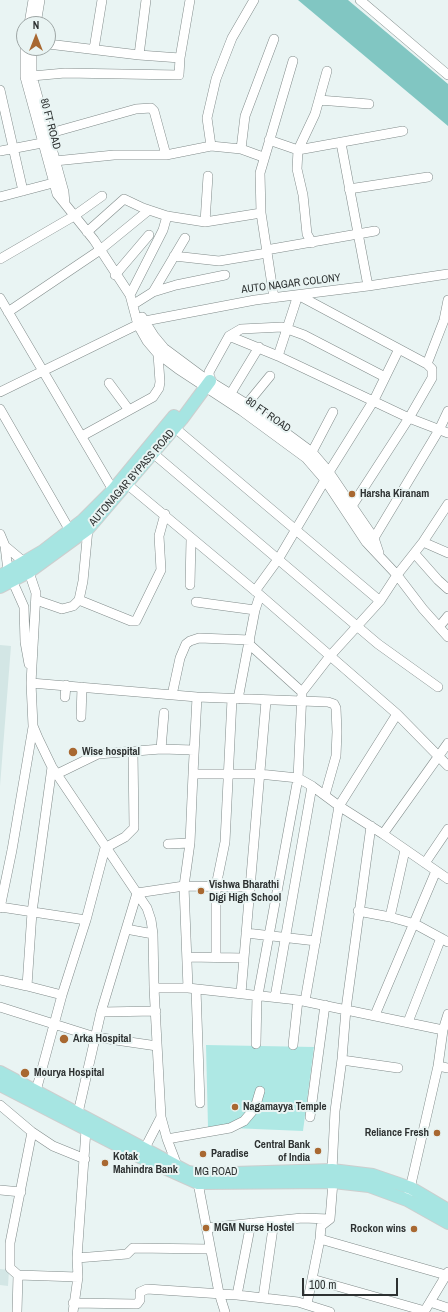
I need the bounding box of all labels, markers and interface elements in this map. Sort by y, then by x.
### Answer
north arrow [16,16,56,56]
text: N [33,18,39,32]
street label: 80 FT ROAD [37,97,63,151]
street label: AUTO NAGAR COLONY [241,271,341,297]
street label: 80 FT ROAD [243,395,293,435]
street label: AUTONAGAR BYPASS ROAD [87,427,177,529]
place label: Harsha Kiranam [360,487,429,501]
marker: Harsha Kiranam [347,489,357,499]
place label: Wise hospital [82,745,140,759]
marker: Wise hospital [67,746,79,758]
place label: Vishwa Bharathi Digi High School [209,878,281,904]
marker: Vishwa Bharathi Digi High School [196,886,206,896]
place label: Arka Hospital [73,1032,131,1046]
marker: Arka Hospital [58,1033,70,1045]
place label: Mourya Hospital [34,1066,104,1080]
marker: Mourya Hospital [19,1067,31,1079]
place label: Nagamayya Temple [243,1100,327,1114]
marker: Nagamayya Temple [230,1102,240,1112]
place label: Reliance Fresh [365,1126,429,1140]
marker: Reliance Fresh [432,1128,442,1138]
place label: Central Bank of India [254,1138,310,1164]
marker: Central Bank of India [313,1146,323,1156]
place label: Paradise [211,1147,249,1161]
marker: Paradise [198,1149,208,1159]
place label: Kotak Mahindra Bank [113,1150,178,1176]
marker: Kotak Mahindra Bank [100,1158,110,1168]
street label: MG ROAD [194,1165,238,1179]
place label: MGM Nurse Hostel [214,1221,294,1235]
place label: Rockon wins [350,1222,406,1236]
marker: MGM Nurse Hostel [201,1223,211,1233]
marker: Rockon wins [409,1224,419,1234]
scale bar [304,1270,400,1296]
text: 100 m [309,1277,336,1293]

